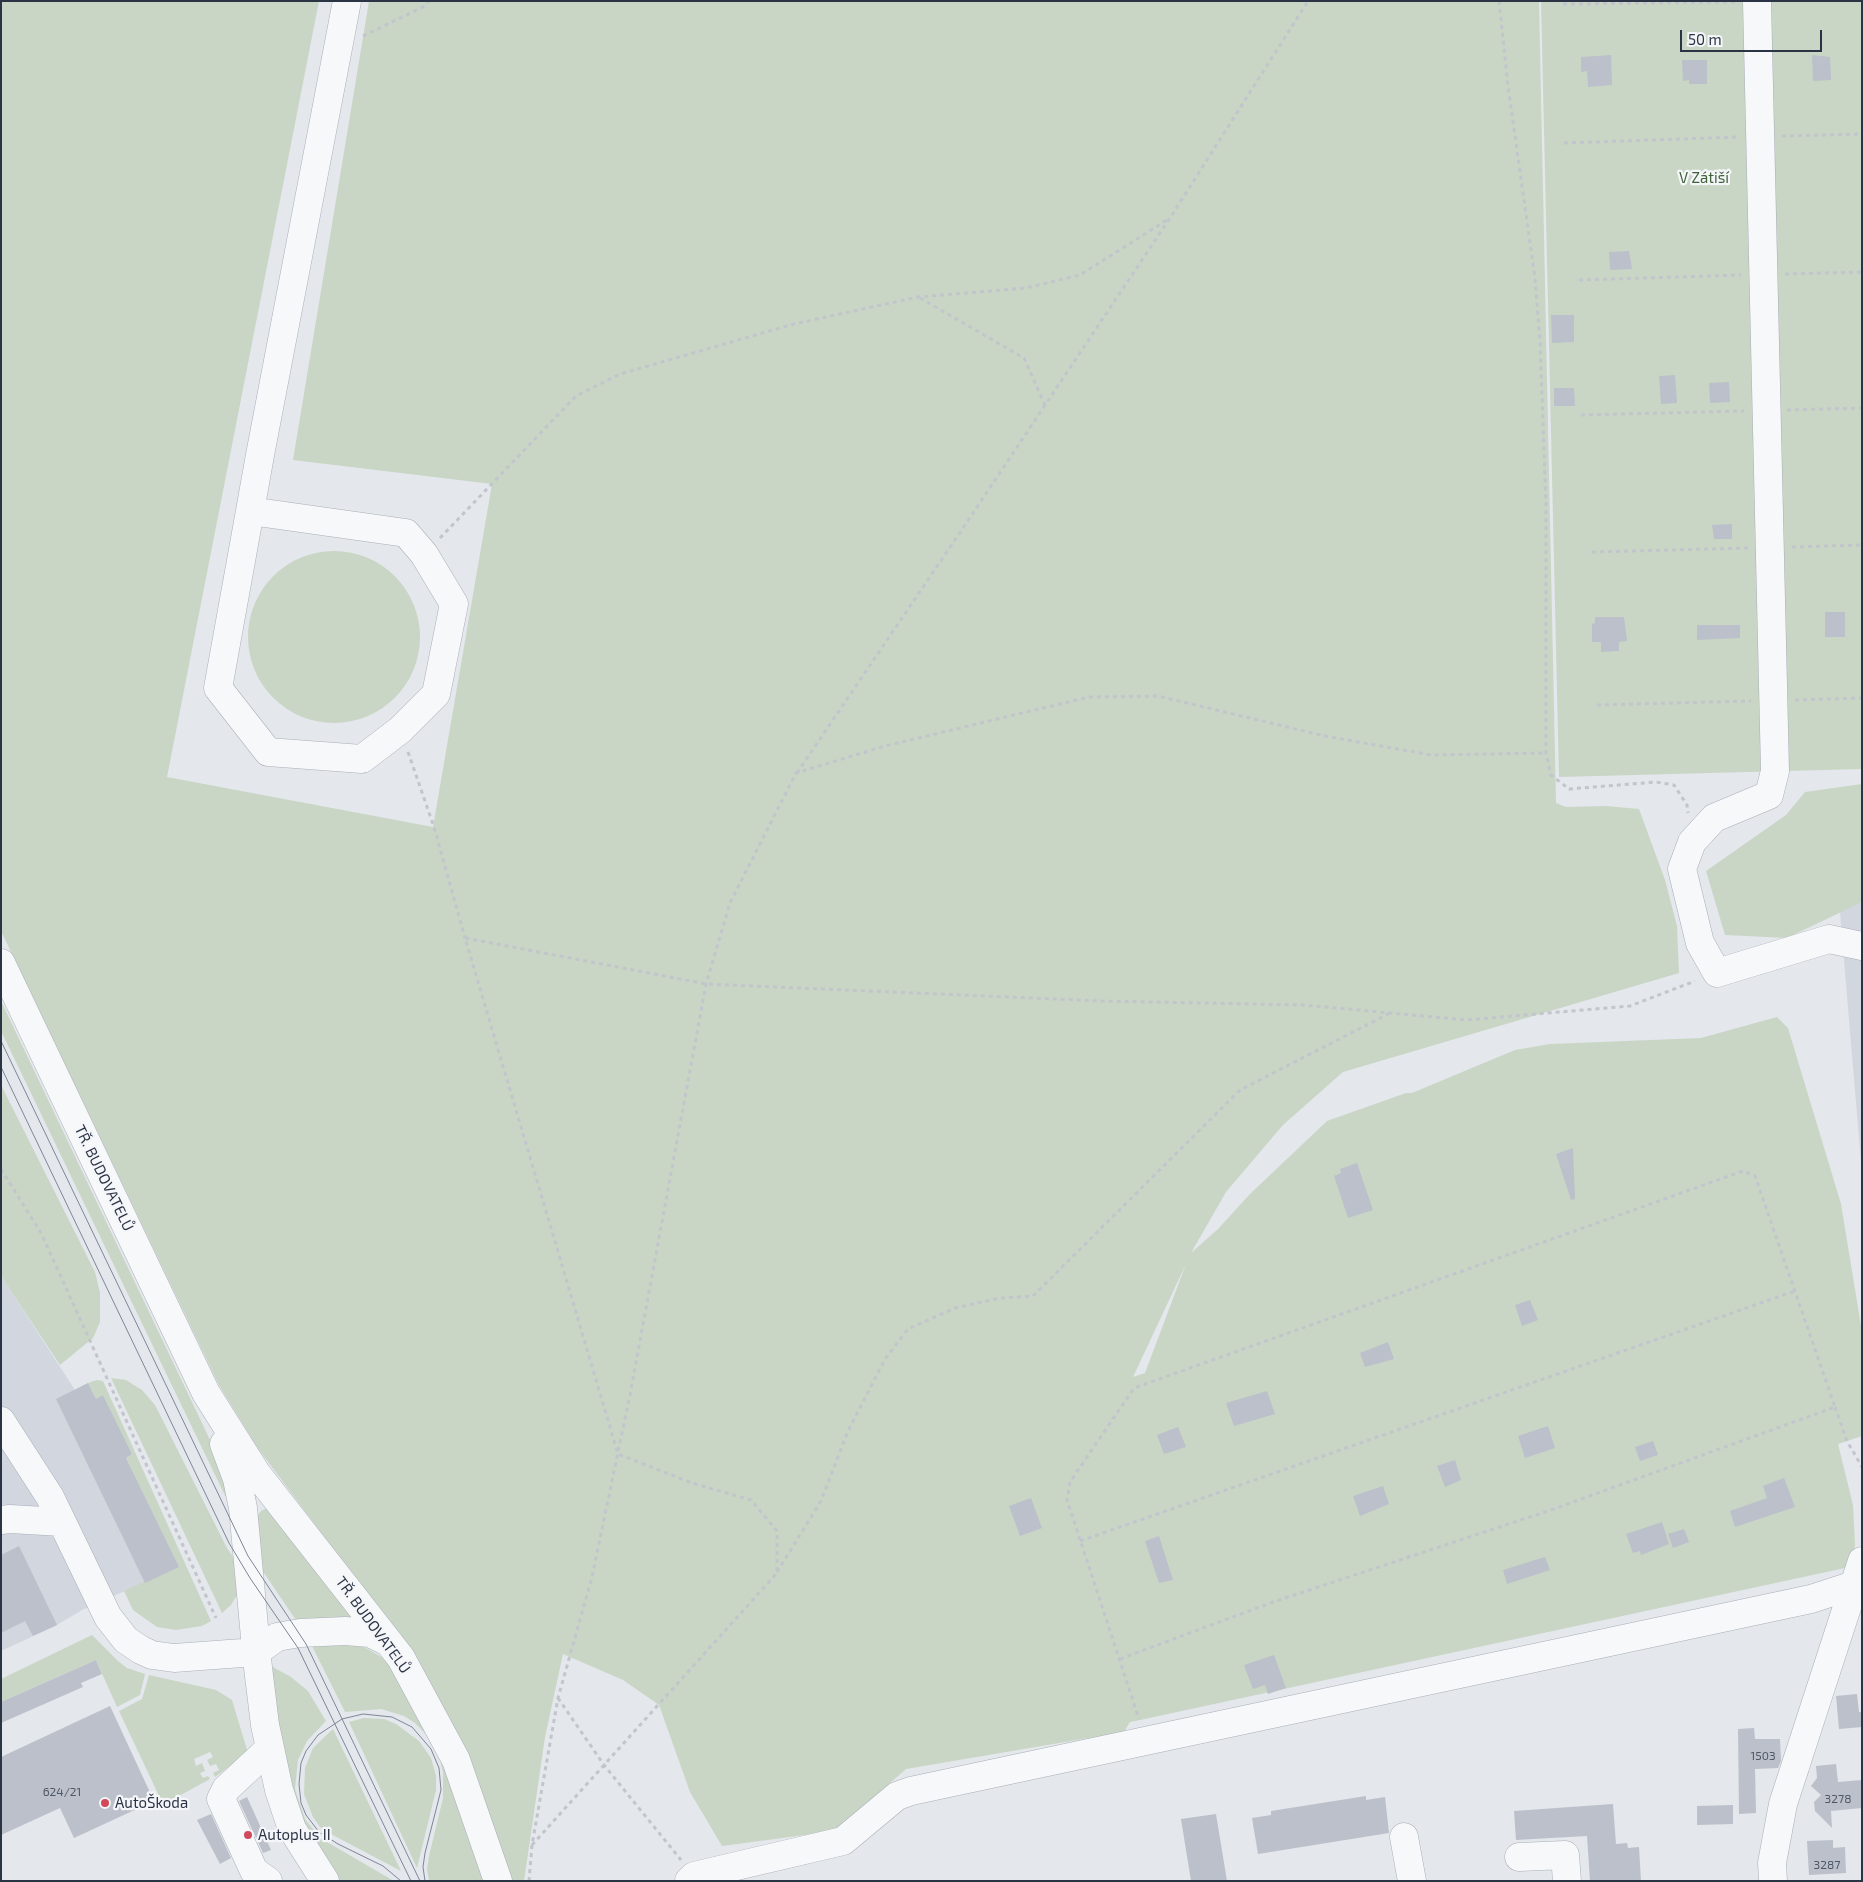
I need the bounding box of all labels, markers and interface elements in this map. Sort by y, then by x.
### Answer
scale bar [1683,20,1826,52]
text: 50 m [1688,30,1722,48]
park label: V Zátiší [1679,169,1729,187]
street label: TŘ. BUDOVATELŮ [71,1122,137,1234]
street label: TŘ. BUDOVATELŮ [332,1573,414,1677]
house number: 1503 [1750,1749,1776,1763]
house number: 624/21 [43,1785,81,1799]
house number: 3278 [1825,1792,1851,1806]
place label: AutoŠkoda [115,1794,188,1812]
marker: AutoŠkoda [99,1797,111,1809]
place label: Autoplus II [258,1826,331,1844]
marker: Autoplus II [242,1829,254,1841]
house number: 3287 [1814,1858,1840,1872]

